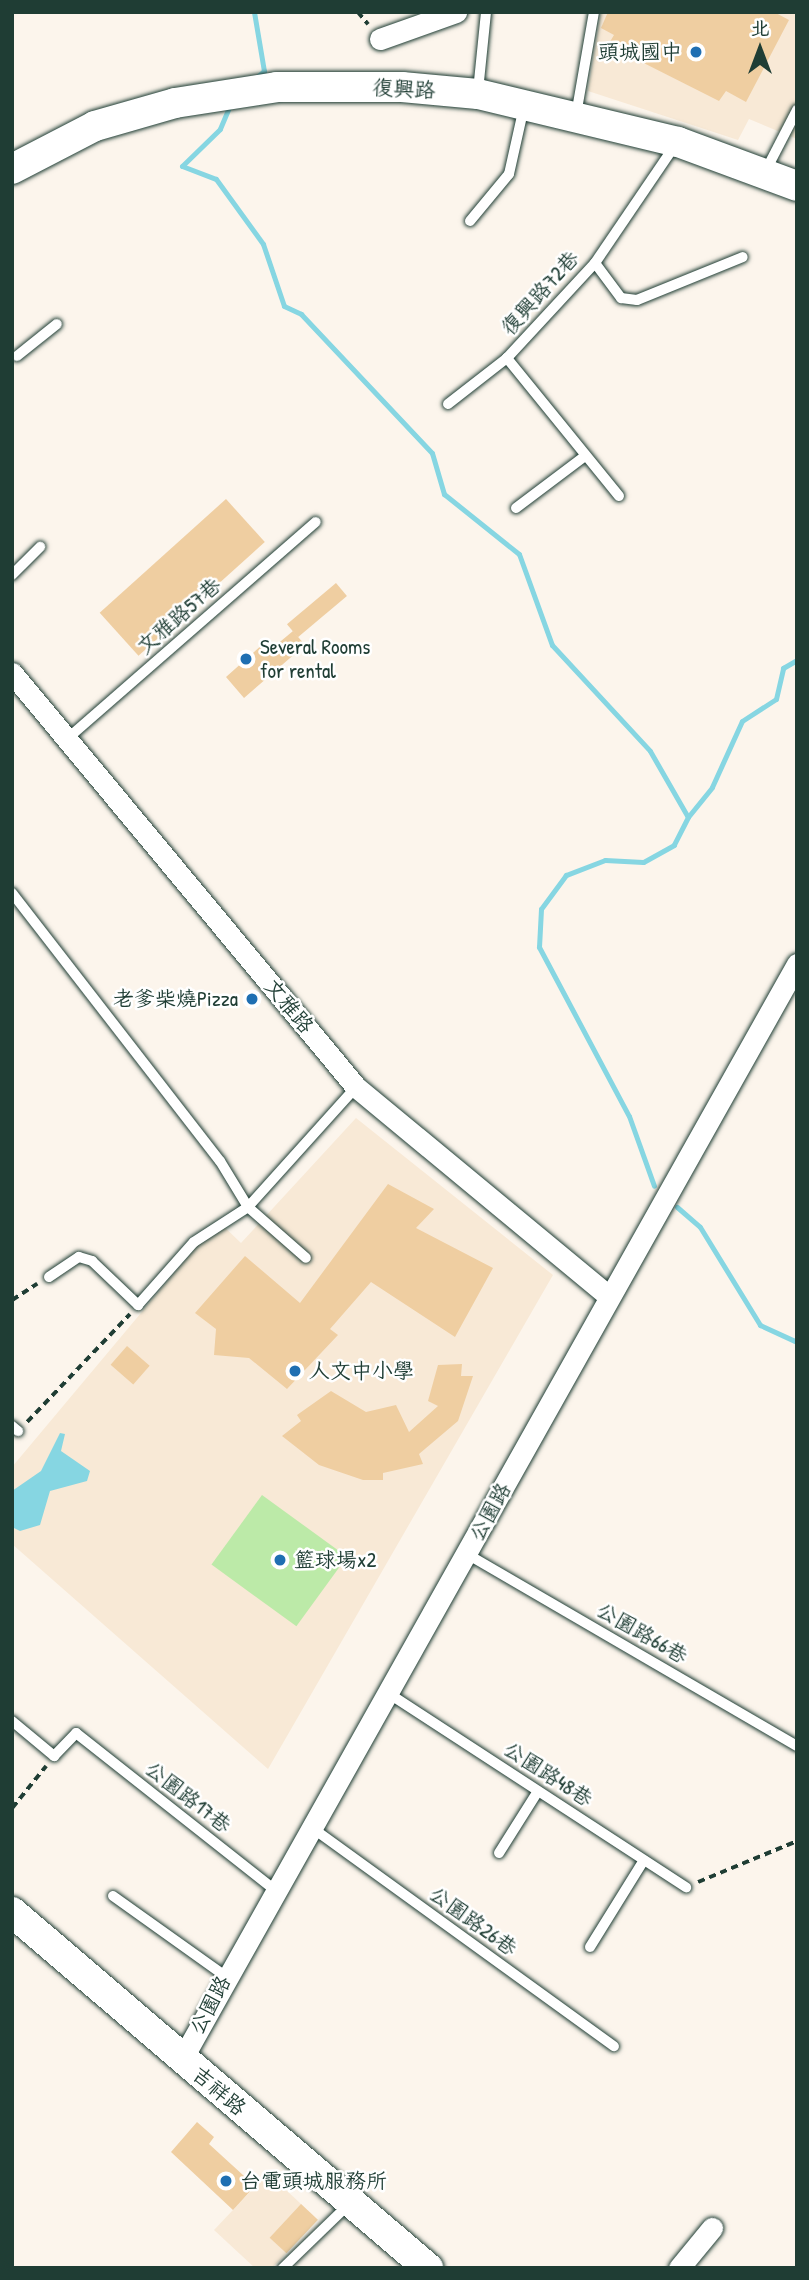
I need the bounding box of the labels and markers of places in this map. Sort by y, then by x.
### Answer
place label: 頭城國中 [598,39,682,65]
marker: 頭城國中 [688,44,704,60]
place label: Several Rooms for rental [260,634,370,684]
marker: Several Rooms for rental [238,651,254,667]
place label: 老爹柴燒Pizza [113,986,238,1012]
marker: 老爹柴燒Pizza [244,991,260,1007]
place label: 人文中小學 [309,1358,414,1384]
marker: 人文中小學 [287,1363,303,1379]
place label: 籃球場x2 [294,1547,376,1573]
marker: 籃球場x2 [272,1552,288,1568]
place label: 台電頭城服務所 [240,2168,387,2194]
marker: 台電頭城服務所 [218,2173,234,2189]

